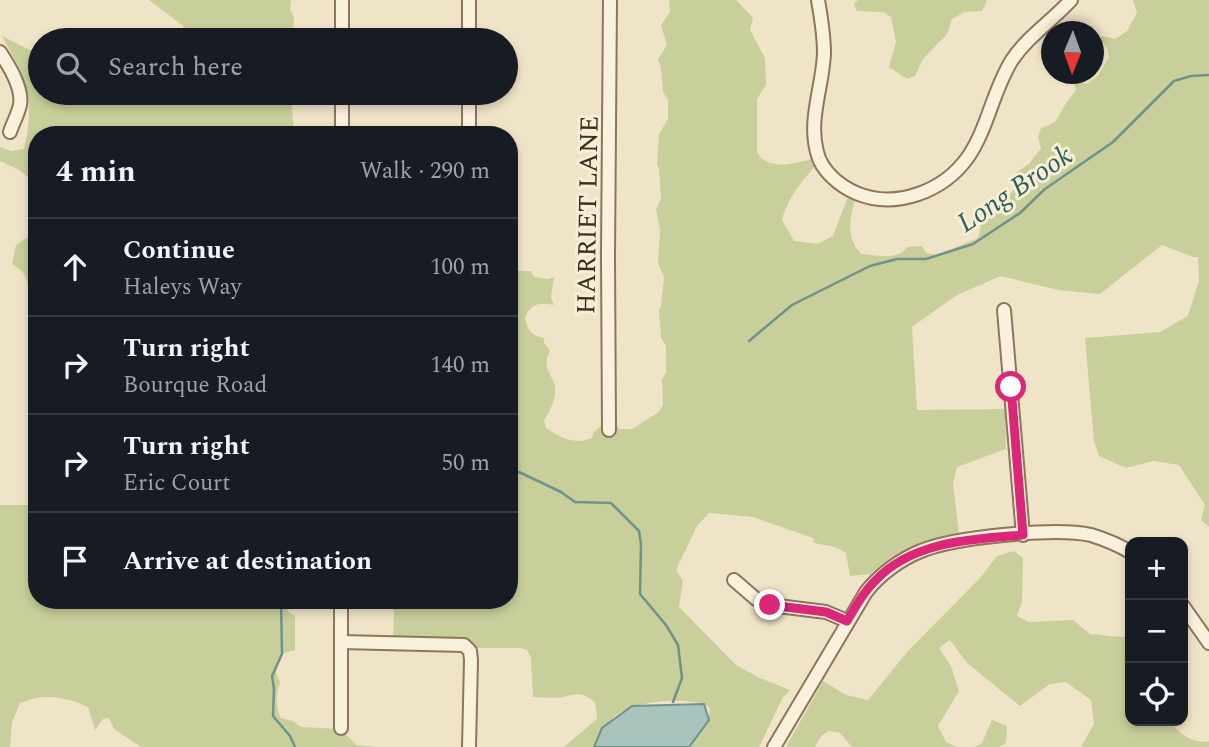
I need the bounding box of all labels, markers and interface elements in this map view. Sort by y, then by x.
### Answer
north arrow [1041,21,1104,84]
search box [28,28,518,105]
text: Search here [108,47,243,87]
icon: search [52,48,90,86]
street label: HARRIET LANE [566,115,610,315]
water label: Long Brook [948,135,1082,244]
text: 4 min [56,149,136,195]
text: Walk · 290 m [360,154,490,189]
text: Continue [123,230,235,270]
icon: ahead [56,248,94,286]
text: 100 m [430,250,490,285]
text: Haleys Way [123,270,242,305]
text: Turn right [123,328,250,368]
icon: right [56,346,94,384]
text: 140 m [430,348,490,383]
text: Bourque Road [123,368,267,403]
route start [995,371,1026,402]
text: Turn right [123,426,250,466]
icon: right [56,444,94,482]
text: 50 m [441,446,490,481]
text: Eric Court [123,466,230,501]
map controls [1125,537,1188,726]
button: + [1125,537,1188,600]
text: Arrive at destination [123,541,372,581]
icon: arrive [56,542,94,580]
route end [754,589,785,620]
button: − [1125,600,1188,663]
button: locate [1125,663,1188,726]

